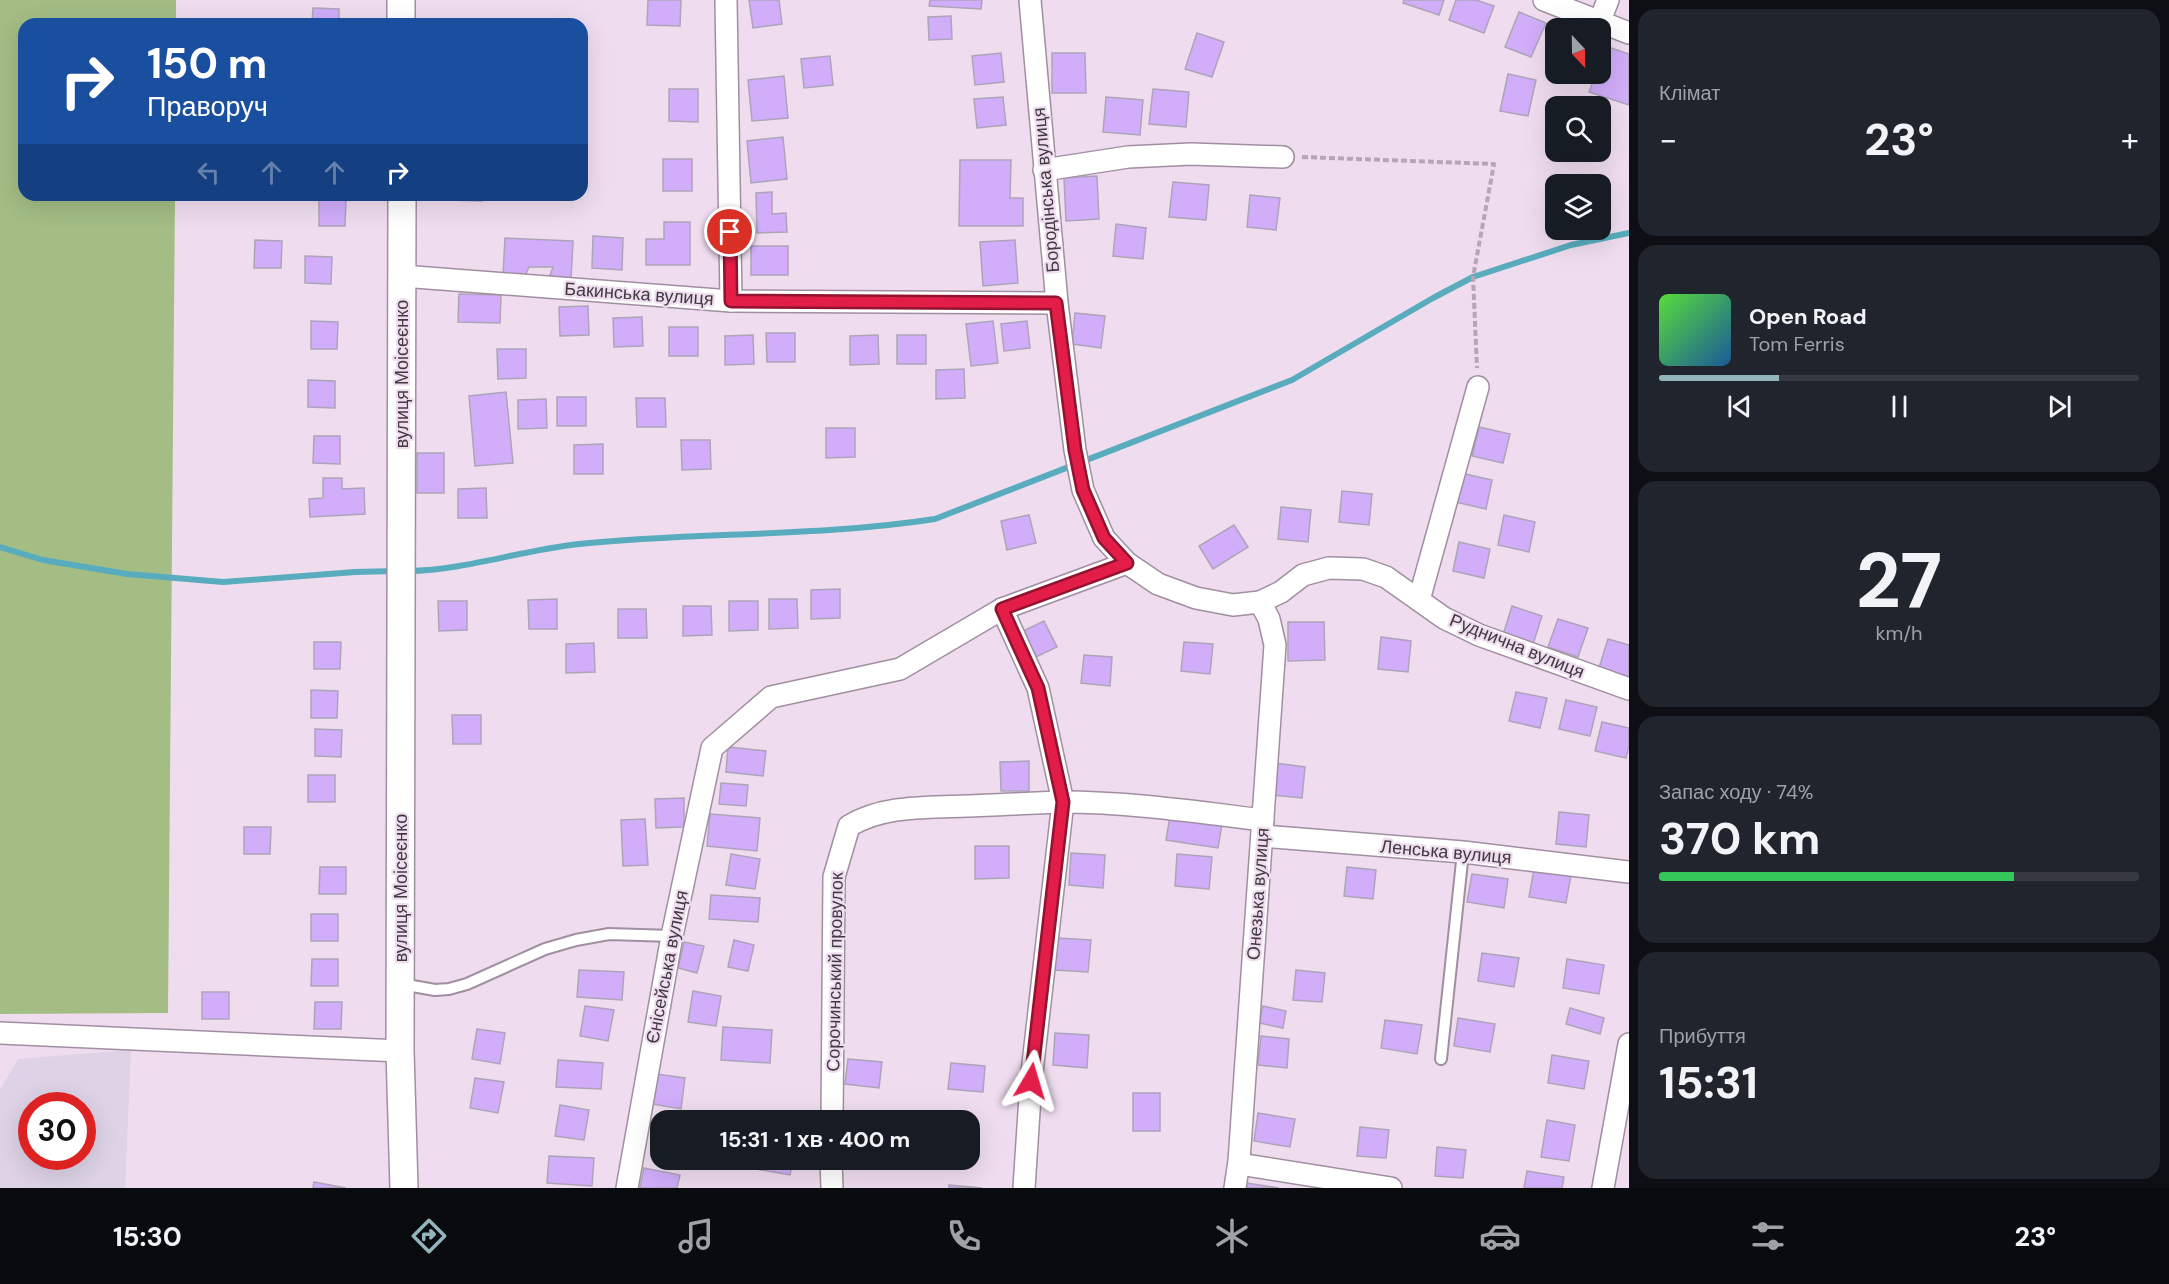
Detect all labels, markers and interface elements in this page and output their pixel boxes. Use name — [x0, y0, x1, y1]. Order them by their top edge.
north arrow — [1545, 18, 1611, 84]
map controls — [1545, 18, 1611, 240]
text: 150 m — [147, 36, 267, 91]
icon: right — [48, 42, 126, 120]
text: Клімат — [1659, 80, 1720, 106]
text: Праворуч — [147, 89, 268, 124]
button: search — [1545, 96, 1611, 162]
street label: Бородінська вулиця — [1027, 106, 1065, 274]
text: 23° — [1864, 110, 1934, 169]
text: − — [1659, 118, 1677, 161]
text: + — [2121, 118, 2139, 161]
icon: left — [192, 156, 225, 189]
icon: ahead — [255, 156, 288, 189]
icon: ahead — [318, 156, 351, 189]
icon: right — [381, 156, 414, 189]
button: layers — [1545, 174, 1611, 240]
pin — [704, 206, 755, 257]
icon: arrive — [713, 215, 746, 248]
street label: Бакинська вулиця — [564, 277, 714, 311]
street label: вулиця Моісеєнко — [390, 300, 414, 448]
text: Open Road — [1749, 302, 1867, 331]
text: Tom Ferris — [1749, 331, 1845, 357]
icon: previous — [1723, 390, 1756, 423]
icon: pause — [1883, 390, 1916, 423]
icon: next — [2043, 390, 2076, 423]
text: 27 — [1856, 530, 1942, 631]
street label: Руднична вулиця — [1446, 608, 1588, 684]
text: km/h — [1875, 620, 1923, 646]
text: Запас ходу · 74% — [1659, 779, 1814, 805]
text: 370 km — [1659, 809, 1820, 868]
street label: вулиця Моісеєнко — [389, 814, 413, 962]
street label: Онезька вулиця — [1241, 827, 1275, 961]
street label: Ленська вулиця — [1379, 834, 1513, 870]
street label: Сорочинський провулок — [821, 872, 849, 1072]
street label: Єнісейська вулиця — [640, 888, 694, 1046]
text: Прибуття — [1659, 1023, 1746, 1049]
position arrow — [999, 1049, 1063, 1113]
text: 15:31 — [1659, 1053, 1758, 1112]
speed limit sign: 30 — [18, 1092, 96, 1170]
text: 15:31 · 1 хв · 400 m — [720, 1125, 910, 1154]
icon: directions — [408, 1215, 450, 1257]
icon: music — [675, 1215, 717, 1257]
icon: phone — [943, 1215, 985, 1257]
icon: climate — [1211, 1215, 1253, 1257]
icon: car — [1479, 1215, 1521, 1257]
icon: filters — [1747, 1215, 1789, 1257]
text: 15:30 — [113, 1219, 182, 1254]
text: 23° — [2014, 1219, 2056, 1254]

